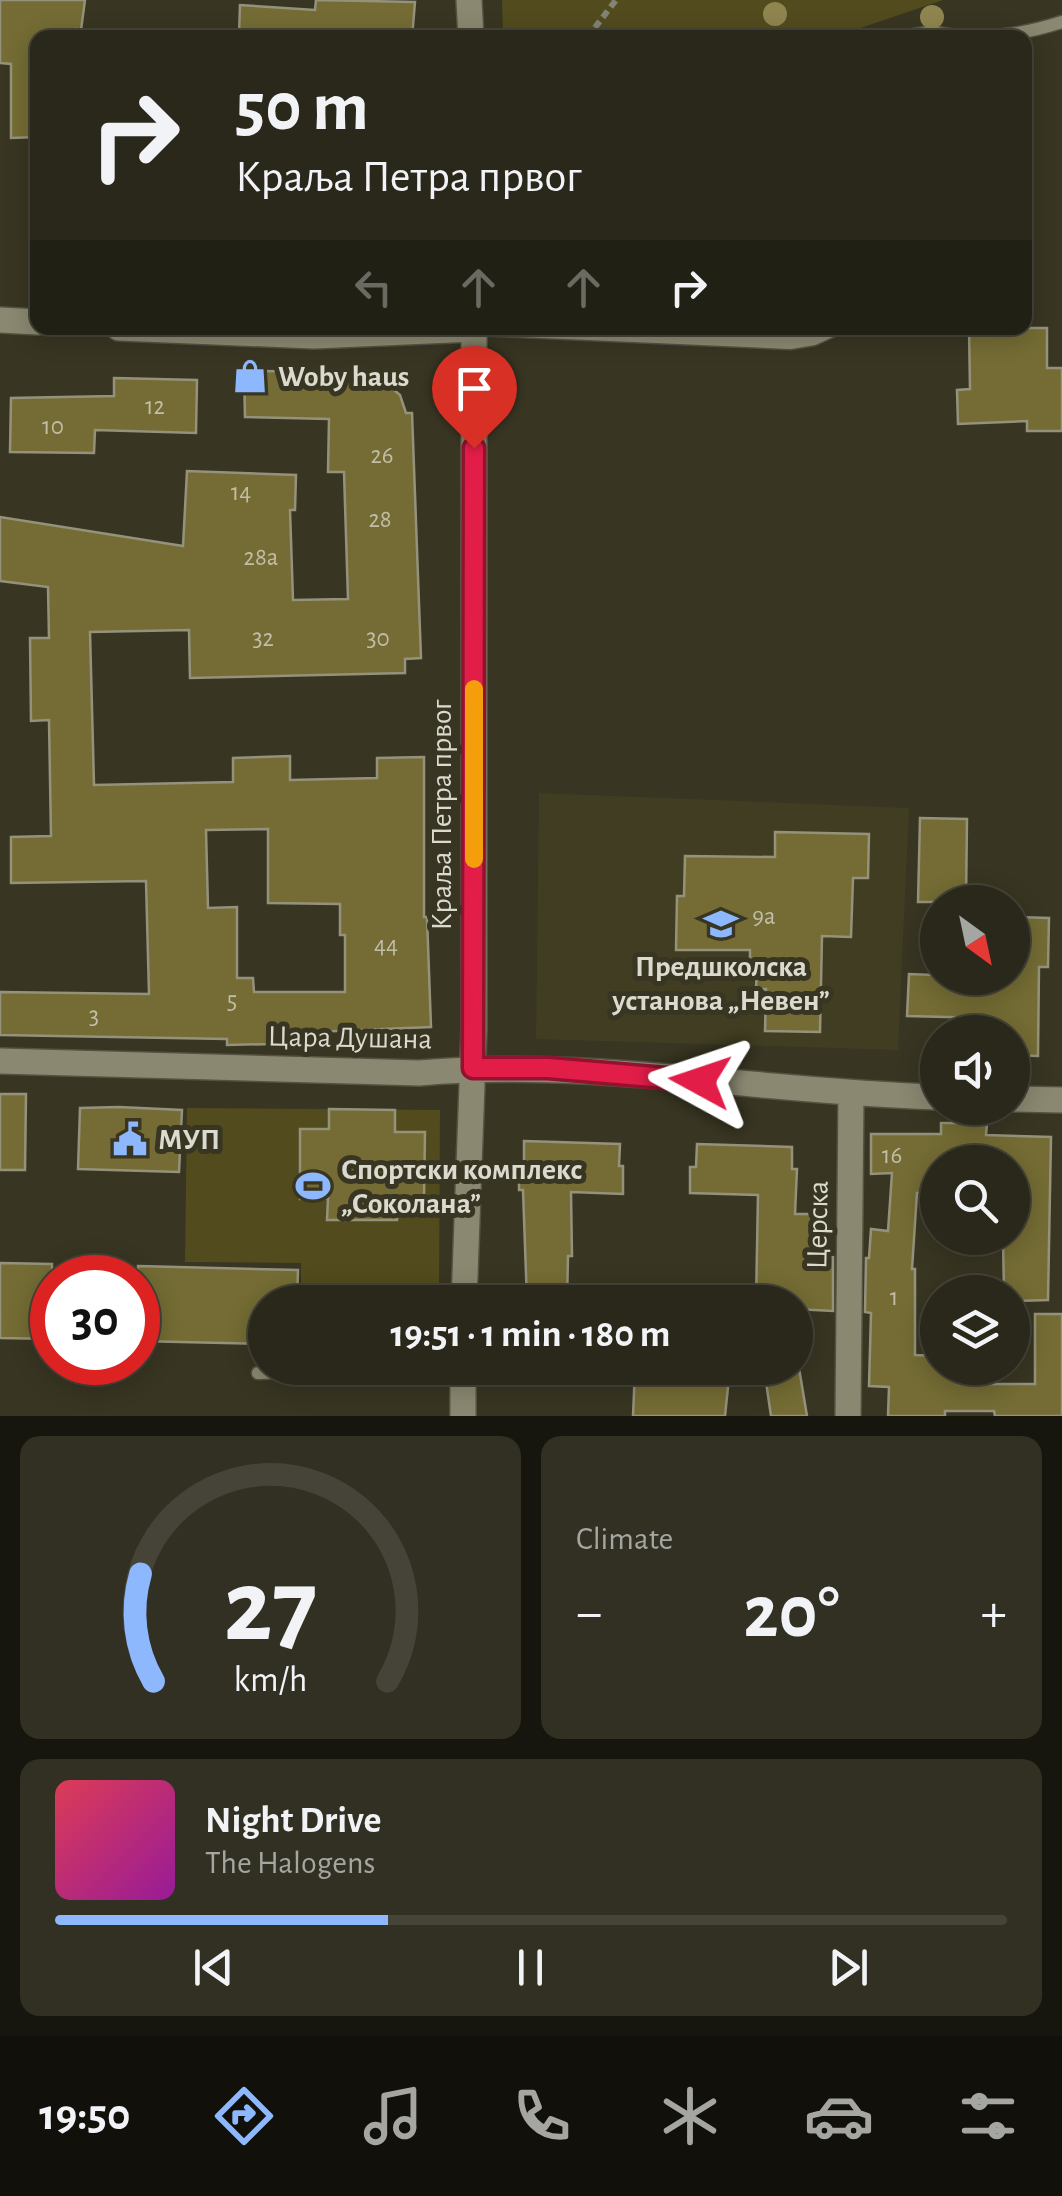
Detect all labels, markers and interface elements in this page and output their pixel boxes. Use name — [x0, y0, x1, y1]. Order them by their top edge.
icon: right — [70, 70, 200, 200]
text: 50 m — [235, 73, 369, 143]
text: Краља Петра првог — [235, 155, 581, 200]
icon: left — [346, 260, 401, 315]
icon: ahead — [451, 260, 506, 315]
icon: ahead — [556, 260, 611, 315]
icon: right — [661, 260, 716, 315]
pin — [432, 346, 517, 449]
shop icon: Woby haus — [231, 357, 269, 395]
icon: arrive — [447, 361, 502, 416]
place label: Woby haus — [278, 362, 409, 392]
house number: 12 — [145, 394, 165, 419]
house number: 10 — [42, 414, 64, 439]
house number: 26 — [370, 443, 394, 468]
house number: 14 — [231, 480, 251, 505]
house number: 28 — [368, 507, 392, 532]
house number: 28a — [244, 545, 278, 570]
house number: 32 — [252, 626, 274, 651]
house number: 30 — [366, 626, 390, 651]
street label: Краља Петра првог — [427, 699, 457, 930]
north arrow — [920, 885, 1030, 995]
map controls — [920, 885, 1030, 1385]
house number: 9a — [752, 904, 776, 929]
school or university icon: Предшколска установа „Невен” — [702, 905, 740, 943]
house number: 44 — [374, 933, 398, 958]
place label: Предшколска установа „Невен” — [611, 952, 830, 1016]
house number: 5 — [227, 988, 237, 1013]
house number: 3 — [89, 1004, 99, 1029]
button: sound — [920, 1015, 1030, 1125]
street label: Цара Душана — [267, 1022, 433, 1054]
position arrow — [648, 1029, 752, 1133]
public building icon: МУП — [111, 1120, 149, 1158]
place label: МУП — [158, 1125, 220, 1155]
house number: 16 — [882, 1143, 902, 1168]
button: search — [920, 1145, 1030, 1255]
place label: Спортски комплекс „Соколана” — [341, 1155, 582, 1219]
sports icon: Спортски комплекс „Соколана” — [294, 1167, 332, 1205]
street label: Церска — [802, 1180, 834, 1270]
speed limit sign: 30 — [30, 1255, 160, 1385]
button: layers — [920, 1275, 1030, 1385]
house number: 1 — [890, 1285, 898, 1310]
text: 19:51 · 1 min · 180 m — [391, 1316, 670, 1354]
text: Climate — [576, 1523, 673, 1555]
text: 27 — [224, 1556, 317, 1660]
text: 20° — [743, 1576, 840, 1651]
text: − — [576, 1586, 602, 1641]
text: + — [981, 1586, 1007, 1641]
text: km/h — [234, 1662, 307, 1698]
text: Night Drive — [205, 1802, 381, 1840]
text: The Halogens — [205, 1847, 375, 1879]
icon: previous — [186, 1940, 241, 1995]
icon: pause — [503, 1940, 558, 1995]
icon: next — [821, 1940, 876, 1995]
icon: directions — [209, 2081, 279, 2151]
icon: music — [358, 2081, 428, 2151]
icon: phone — [507, 2081, 577, 2151]
icon: climate — [655, 2081, 725, 2151]
icon: car — [804, 2081, 874, 2151]
icon: filters — [953, 2081, 1023, 2151]
text: 19:50 — [39, 2093, 130, 2138]

